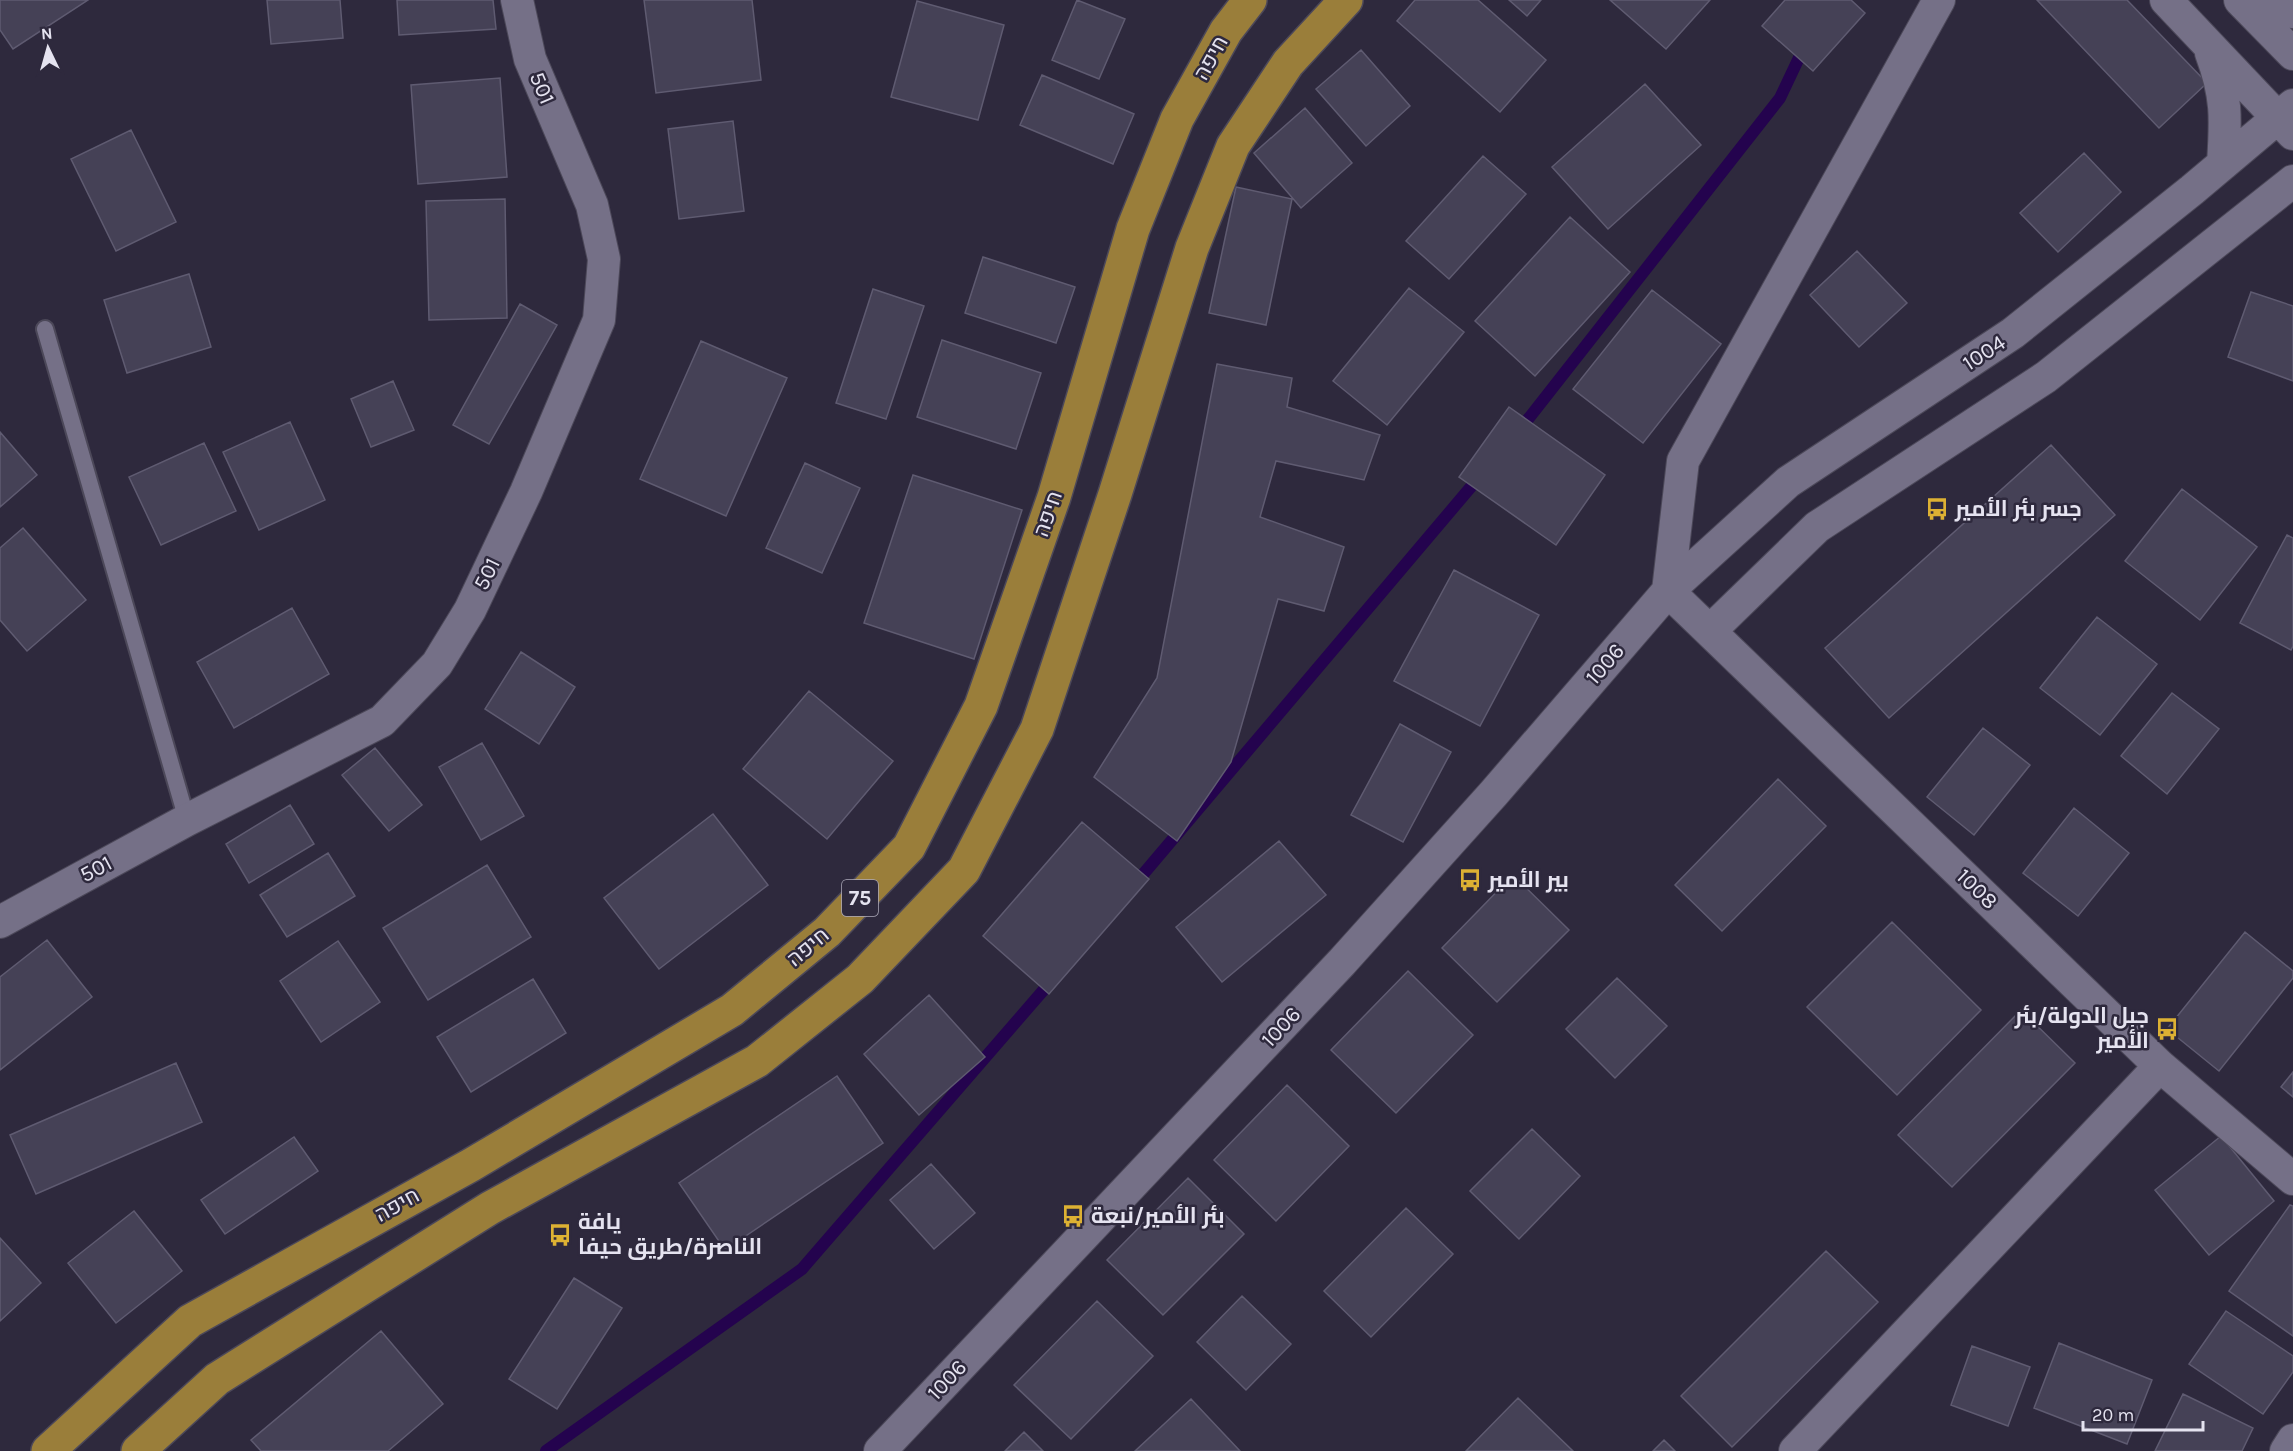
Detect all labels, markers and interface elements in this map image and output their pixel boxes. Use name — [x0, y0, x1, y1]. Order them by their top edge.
north arrow — [18, 18, 78, 78]
text: N — [40, 24, 53, 44]
street label: חיפה — [1188, 31, 1234, 85]
street label: 501 — [524, 68, 560, 108]
street label: 1004 — [1958, 330, 2010, 376]
street label: חיפה — [1028, 488, 1068, 540]
bus stop icon: جسر بئر الأمير — [1924, 496, 1950, 522]
place label: جسر بئر الأمير — [1954, 496, 2082, 522]
street label: 501 — [468, 554, 506, 594]
street label: 1006 — [1580, 638, 1630, 690]
street label: 501 — [75, 850, 117, 888]
street label: 1008 — [1951, 863, 2003, 915]
bus stop icon: بير الأمير — [1457, 867, 1483, 893]
place label: بير الأمير — [1487, 867, 1569, 893]
road number: 75 — [842, 880, 878, 916]
street label: חיפה — [782, 922, 834, 972]
street label: 1006 — [1256, 1001, 1306, 1053]
place label: جبل الدولة/بئر الأمير — [2014, 1003, 2149, 1054]
bus stop icon: جبل الدولة/بئر الأمير — [2154, 1016, 2180, 1042]
street label: חיפה — [370, 1182, 424, 1228]
bus stop icon: بئر الأمير/نبعة — [1060, 1203, 1086, 1229]
place label: بئر الأمير/نبعة — [1091, 1203, 1225, 1229]
place label: يافة الناصرة/طريق حيفا — [578, 1209, 762, 1260]
bus stop icon: يافة الناصرة/طريق حيفا — [547, 1222, 573, 1248]
street label: 1006 — [922, 1354, 972, 1406]
scale bar — [2083, 1394, 2203, 1432]
text: 20 m — [2092, 1404, 2134, 1426]

